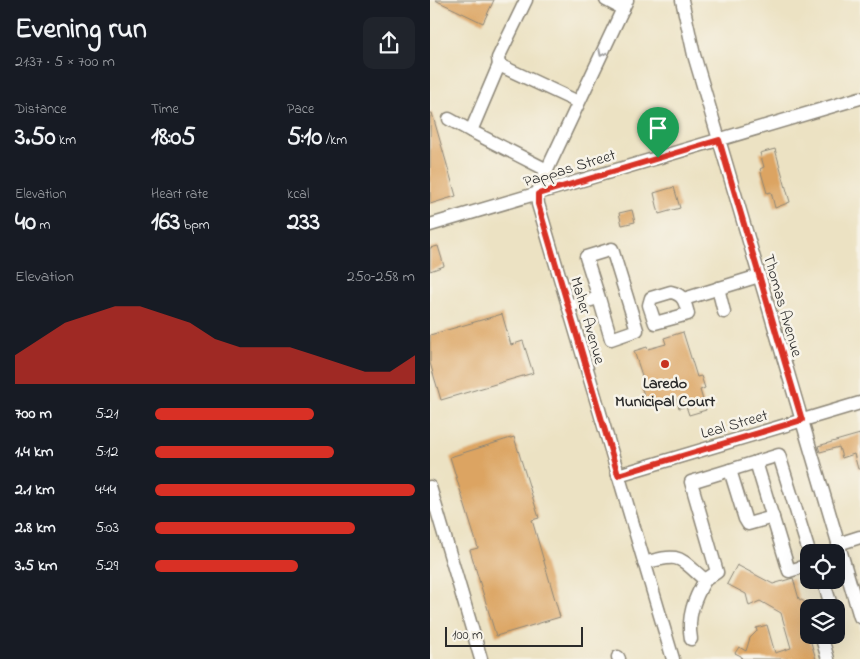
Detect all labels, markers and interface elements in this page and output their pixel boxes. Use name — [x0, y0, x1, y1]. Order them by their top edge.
text: Evening run — [15, 10, 147, 51]
button: share — [363, 17, 415, 69]
one-way arrow — [597, 48, 608, 57]
text: 21:37 · 5 × 700 m — [15, 50, 115, 74]
text: Distance — [15, 99, 67, 120]
text: Time — [151, 99, 179, 120]
text: Pace — [287, 99, 314, 120]
pin — [637, 107, 679, 158]
icon: arrive — [644, 114, 672, 142]
text: 3.50 — [15, 120, 56, 156]
text: 18:05 — [151, 120, 196, 156]
text: 5:10 — [287, 120, 322, 156]
text: km — [56, 130, 76, 151]
text: /km — [322, 130, 347, 151]
street label: Pappas Street — [520, 143, 619, 194]
text: Elevation — [15, 184, 66, 205]
text: Heart rate — [151, 184, 208, 205]
text: kcal — [287, 184, 309, 205]
text: 40 — [15, 205, 36, 241]
text: 163 — [151, 205, 180, 241]
text: 233 — [287, 205, 320, 241]
text: m — [36, 215, 50, 236]
text: bpm — [180, 215, 210, 236]
street label: Thomas Avenue — [756, 251, 808, 361]
text: Elevation — [15, 265, 74, 289]
text: 250–258 m — [347, 265, 415, 289]
street label: Maher Avenue — [563, 274, 611, 368]
marker: Laredo Municipal Court — [659, 358, 671, 370]
place label: Laredo Municipal Court — [615, 372, 716, 414]
text: 700 m — [15, 402, 52, 426]
text: 5:21 — [95, 402, 119, 426]
street label: Leal Street — [698, 404, 771, 446]
text: 1.4 km — [15, 440, 53, 464]
text: 5:12 — [95, 440, 119, 464]
text: 2.1 km — [15, 478, 55, 502]
text: 4:44 — [95, 478, 116, 502]
text: 2.8 km — [15, 516, 56, 540]
text: 5:03 — [95, 516, 119, 540]
map controls — [800, 544, 845, 644]
button: locate — [800, 544, 845, 589]
text: 3.5 km — [15, 554, 57, 578]
text: 5:29 — [95, 554, 118, 578]
button: layers — [800, 599, 845, 644]
scale bar — [445, 624, 582, 647]
text: 100 m — [452, 625, 483, 646]

